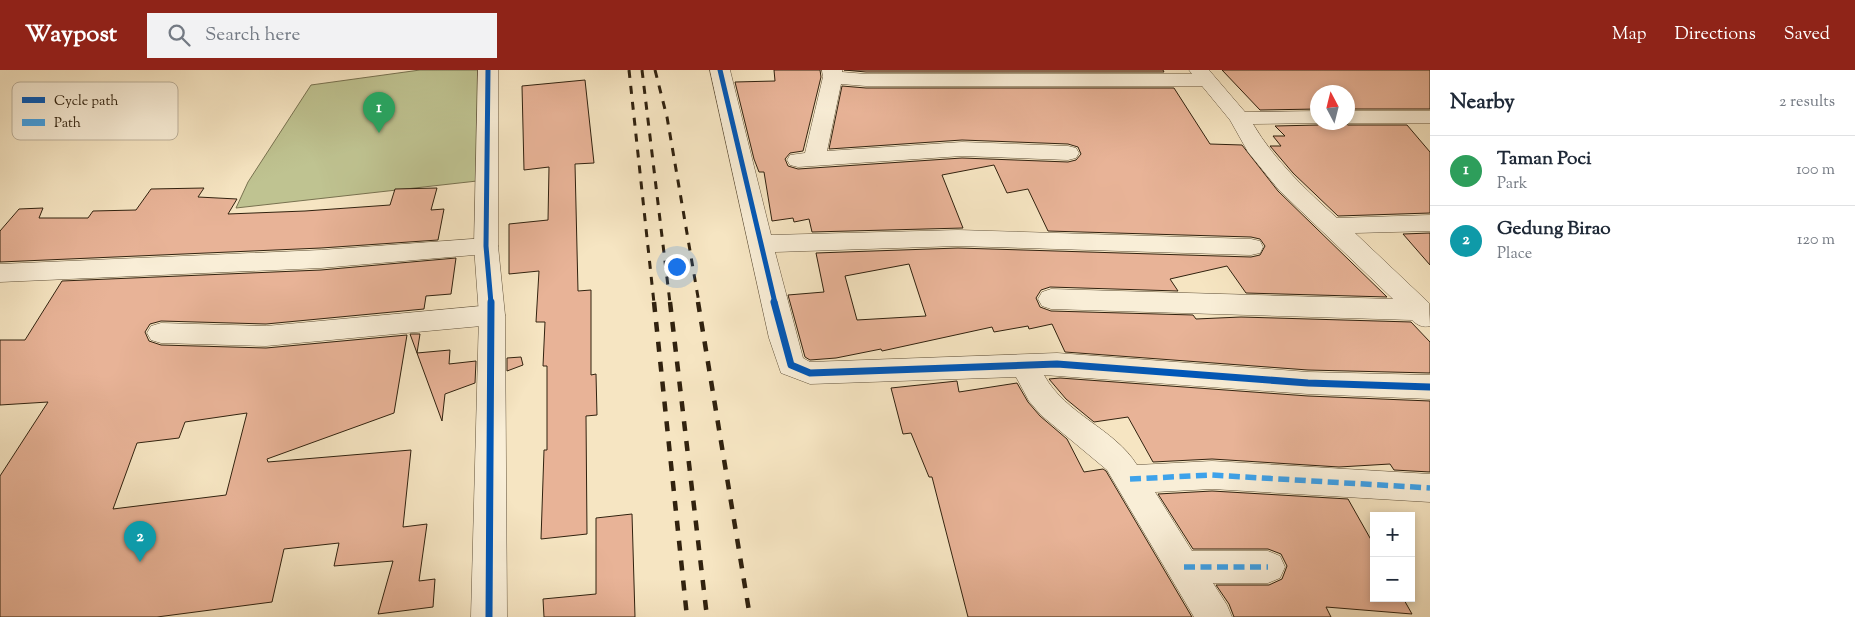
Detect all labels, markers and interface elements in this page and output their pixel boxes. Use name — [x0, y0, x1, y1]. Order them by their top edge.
search box — [147, 13, 497, 58]
text: Waypost — [25, 18, 117, 52]
icon: search — [165, 21, 193, 49]
text: Search here — [205, 22, 300, 49]
text: Map — [1612, 22, 1647, 48]
text: Directions — [1675, 22, 1756, 48]
text: Saved — [1784, 22, 1830, 48]
legend — [12, 82, 178, 140]
north arrow — [1310, 85, 1355, 130]
text: Nearby — [1450, 88, 1515, 118]
text: 2 results — [1779, 91, 1835, 114]
text: Cycle path — [54, 92, 118, 112]
pin: 1 — [363, 92, 395, 133]
text: Path — [54, 114, 81, 134]
text: Taman Poci — [1497, 146, 1591, 173]
text: 1 — [1463, 159, 1469, 182]
text: 100 m — [1796, 159, 1835, 182]
text: Park — [1497, 173, 1528, 196]
text: Gedung Birao — [1497, 216, 1611, 243]
text: 2 — [1462, 229, 1470, 252]
text: 120 m — [1797, 229, 1835, 252]
text: Place — [1497, 243, 1532, 266]
your location — [664, 254, 690, 280]
map controls — [1370, 512, 1415, 602]
button: + — [1370, 512, 1415, 557]
pin: 2 — [124, 521, 156, 562]
button: − — [1370, 557, 1415, 602]

